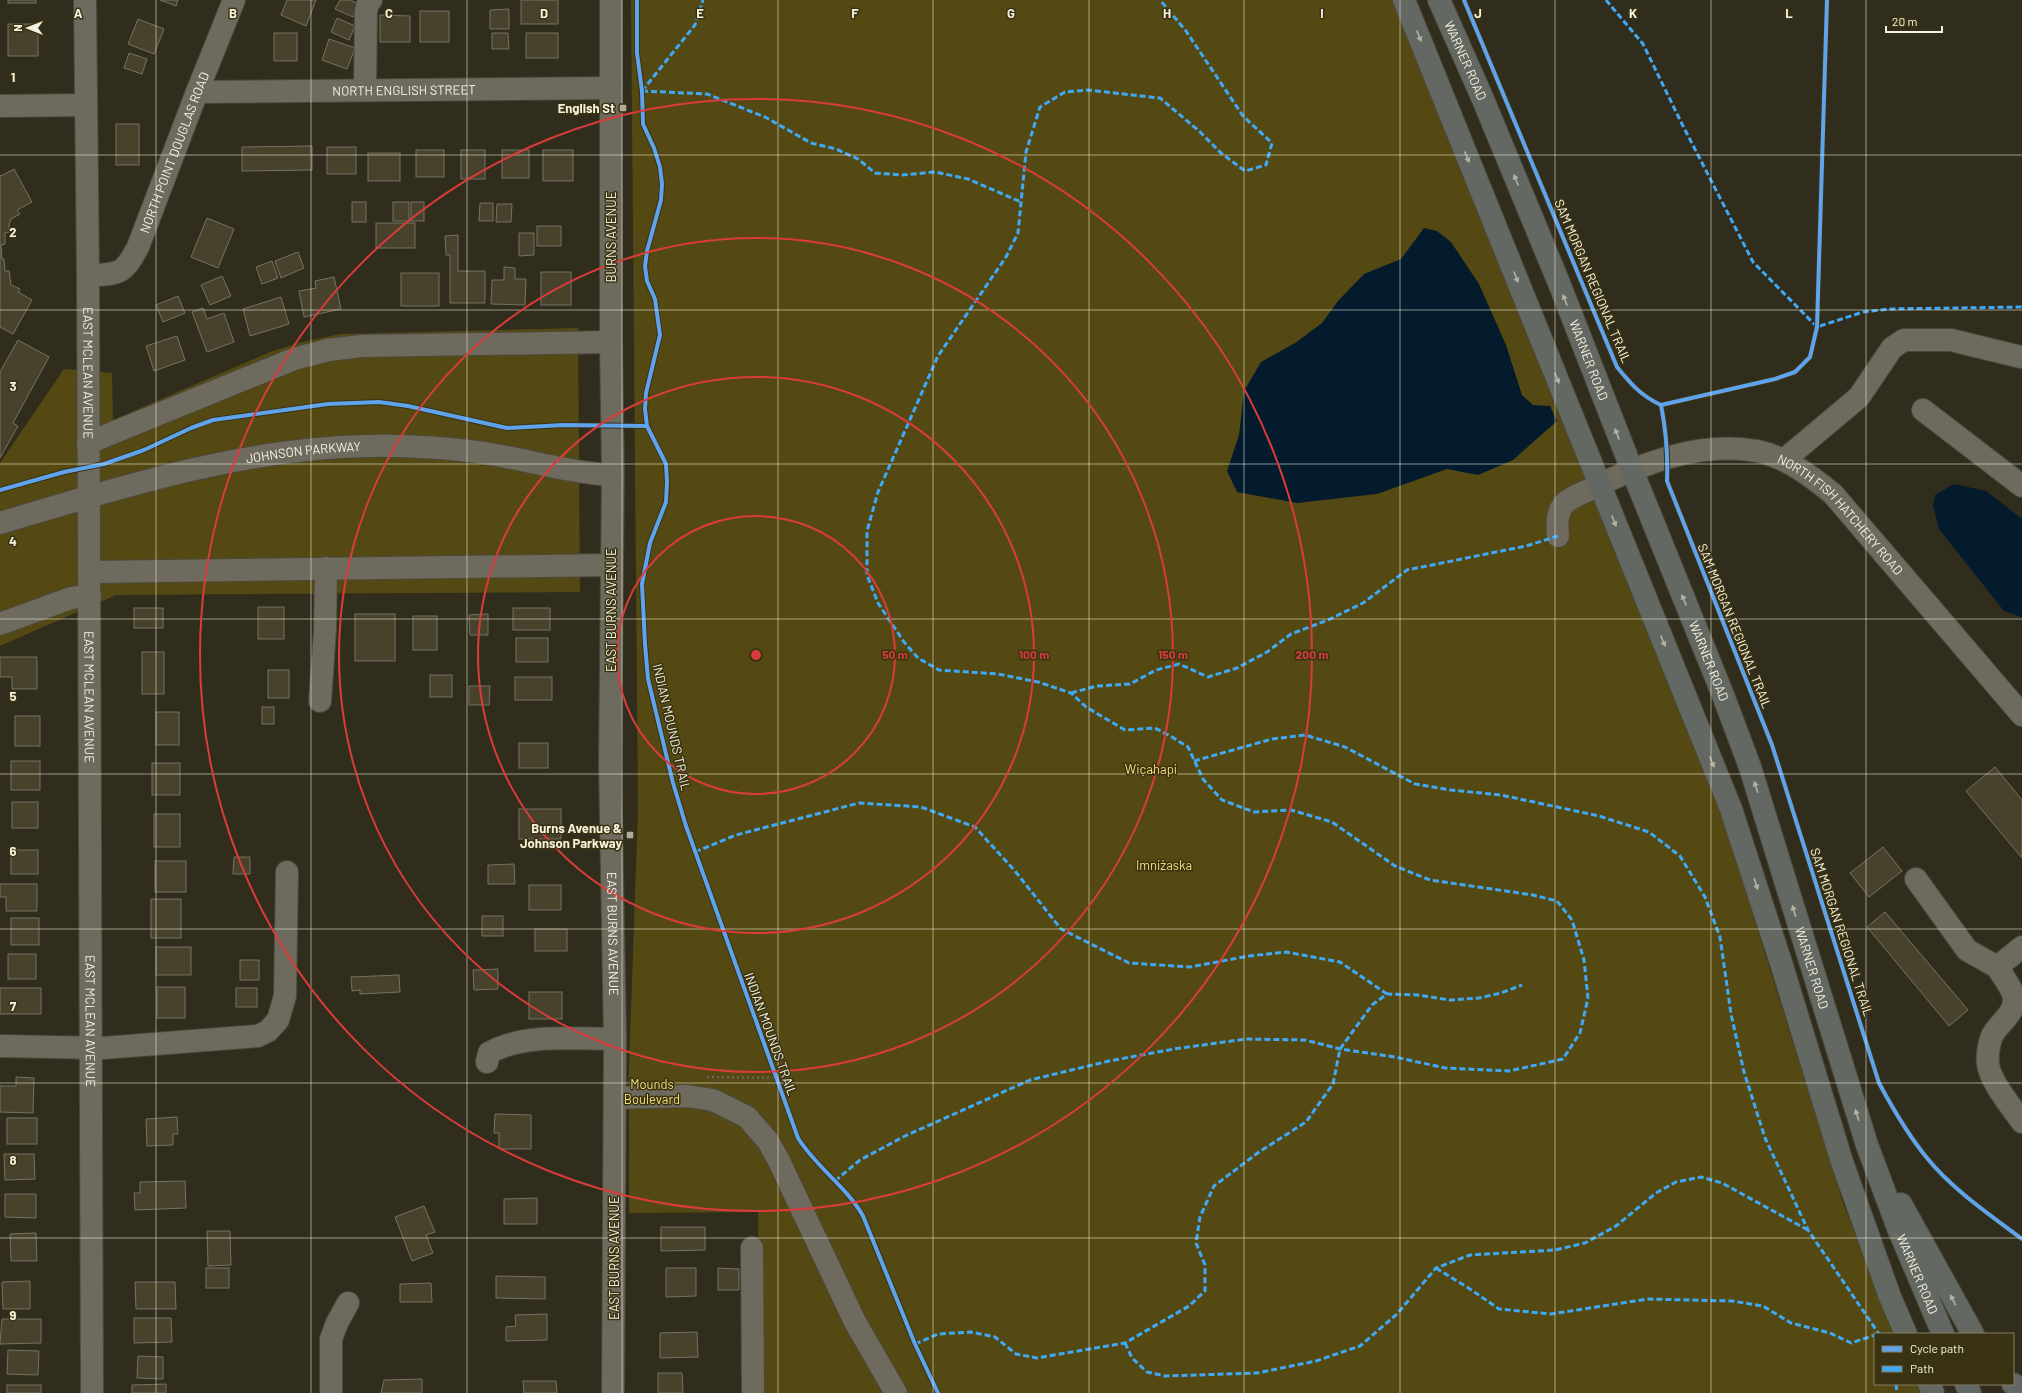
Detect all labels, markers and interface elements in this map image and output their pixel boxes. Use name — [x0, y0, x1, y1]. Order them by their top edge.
text: A — [74, 5, 83, 21]
text: B — [229, 5, 237, 21]
text: C — [385, 5, 393, 21]
text: D — [540, 5, 548, 21]
text: E — [696, 5, 704, 21]
text: F — [851, 5, 859, 21]
text: G — [1007, 5, 1015, 21]
text: H — [1163, 5, 1171, 21]
text: I — [1320, 5, 1324, 21]
text: J — [1474, 5, 1482, 21]
text: K — [1629, 5, 1637, 21]
text: L — [1785, 5, 1793, 21]
north arrow — [8, 8, 48, 48]
scale bar — [1886, 8, 1942, 34]
text: 20 m — [1892, 14, 1918, 28]
street label: WARNER ROAD — [1441, 18, 1490, 103]
text: N — [11, 24, 24, 32]
one-way arrow — [1416, 31, 1422, 43]
text: 1 — [11, 69, 15, 85]
street label: NORTH POINT DOUGLAS ROAD — [136, 70, 212, 235]
street label: NORTH ENGLISH STREET — [332, 81, 476, 99]
place label: English St — [558, 100, 615, 116]
marker: English St — [618, 103, 628, 113]
one-way arrow — [1465, 151, 1471, 163]
one-way arrow — [1513, 174, 1519, 185]
street label: BURNS AVENUE — [603, 191, 619, 283]
street label: SAM MORGAN REGIONAL TRAIL — [1551, 197, 1635, 365]
text: 2 — [9, 224, 17, 240]
one-way arrow — [1513, 272, 1519, 283]
one-way arrow — [1562, 293, 1568, 305]
street label: EAST MCLEAN AVENUE — [80, 307, 97, 439]
street label: WARNER ROAD — [1566, 317, 1612, 403]
one-way arrow — [1554, 373, 1560, 385]
text: 3 — [9, 378, 17, 394]
one-way arrow — [1614, 428, 1620, 440]
street label: JOHNSON PARKWAY — [244, 438, 361, 467]
street label: NORTH FISH HATCHERY ROAD — [1775, 451, 1906, 578]
one-way arrow — [1612, 515, 1618, 527]
text: 4 — [9, 533, 17, 549]
street label: SAM MORGAN REGIONAL TRAIL — [1695, 541, 1775, 711]
street label: EAST BURNS AVENUE — [603, 548, 619, 672]
one-way arrow — [1681, 594, 1687, 606]
street label: WARNER ROAD — [1686, 618, 1732, 703]
street label: EAST MCLEAN AVENUE — [81, 631, 98, 763]
one-way arrow — [1660, 636, 1666, 647]
text: 50 m — [882, 647, 908, 661]
text: 100 m — [1019, 647, 1049, 661]
text: 150 m — [1158, 647, 1188, 661]
text: 200 m — [1296, 647, 1328, 661]
centre of rings — [749, 648, 763, 662]
street label: INDIAN MOUNDS TRAIL — [650, 662, 694, 792]
text: 5 — [9, 688, 17, 704]
one-way arrow — [1709, 756, 1715, 768]
park label: Wic̣aḣapi — [1125, 761, 1177, 777]
one-way arrow — [1753, 780, 1759, 792]
place label: Burns Avenue & Johnson Parkway — [520, 820, 622, 851]
marker: Burns Avenue & Johnson Parkway — [625, 830, 635, 840]
text: 6 — [10, 843, 17, 859]
street label: SAM MORGAN REGIONAL TRAIL — [1807, 846, 1877, 1018]
park label: Imniżaska — [1136, 857, 1192, 873]
street label: EAST BURNS AVENUE — [604, 872, 622, 996]
one-way arrow — [1753, 878, 1759, 890]
one-way arrow — [1791, 905, 1797, 917]
street label: WARNER ROAD — [1792, 925, 1832, 1011]
street label: EAST MCLEAN AVENUE — [82, 955, 99, 1087]
street label: INDIAN MOUNDS TRAIL — [741, 970, 801, 1098]
text: 7 — [10, 998, 17, 1014]
park label: Mounds Boulevard — [624, 1076, 680, 1107]
one-way arrow — [1854, 1109, 1860, 1121]
text: 8 — [9, 1152, 17, 1168]
street label: EAST BURNS AVENUE — [606, 1196, 622, 1320]
street label: WARNER ROAD — [1894, 1232, 1942, 1316]
one-way arrow — [1950, 1294, 1957, 1306]
text: 9 — [10, 1307, 17, 1323]
legend — [1874, 1333, 2014, 1385]
text: Cycle path — [1910, 1341, 1964, 1355]
text: Path — [1910, 1361, 1934, 1375]

